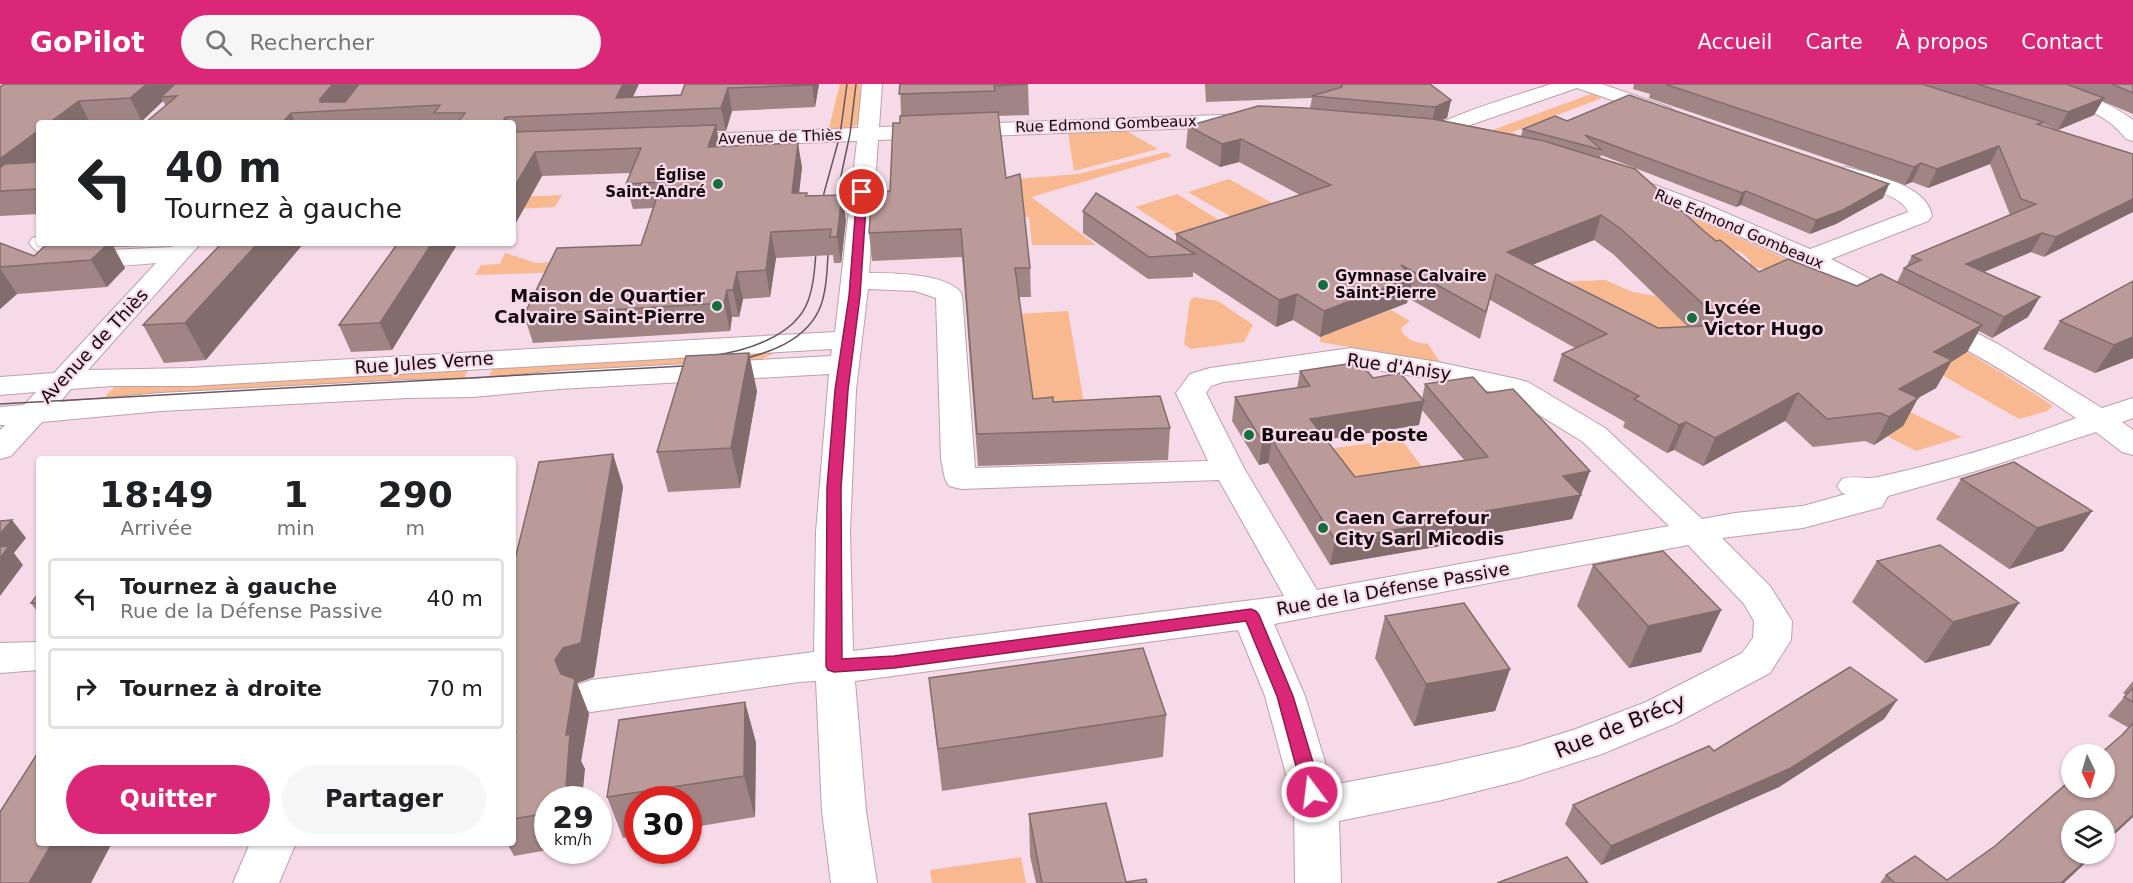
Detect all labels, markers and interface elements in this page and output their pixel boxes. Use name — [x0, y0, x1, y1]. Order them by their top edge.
search box — [181, 15, 601, 69]
text: GoPilot — [30, 26, 145, 59]
icon: search — [202, 26, 235, 59]
text: Rechercher — [250, 30, 374, 55]
text: Accueil — [1697, 30, 1772, 54]
text: Carte — [1805, 30, 1863, 54]
text: À propos — [1896, 30, 1988, 54]
text: Contact — [2021, 30, 2103, 54]
street label: Rue Edmond Gombeaux — [1015, 112, 1197, 136]
street label: Avenue de Thiès — [718, 126, 842, 148]
text: 40 m — [165, 143, 282, 192]
icon: left — [66, 144, 144, 222]
place label: Église Saint-André — [605, 165, 706, 201]
pin — [836, 166, 887, 217]
icon: arrive — [845, 175, 878, 208]
marker: Église Saint-André — [711, 177, 725, 191]
street label: Rue Edmond Gombeaux — [1652, 185, 1826, 273]
text: Tournez à gauche — [165, 193, 402, 224]
place label: Gymnase Calvaire Saint-Pierre — [1335, 267, 1487, 302]
marker: Gymnase Calvaire Saint-Pierre — [1316, 278, 1330, 292]
street label: Avenue de Thiès — [35, 284, 152, 407]
place label: Maison de Quartier Calvaire Saint-Pierre — [494, 285, 705, 327]
place label: Lycée Victor Hugo — [1704, 297, 1824, 339]
marker: Maison de Quartier Calvaire Saint-Pierre — [710, 299, 724, 313]
marker: Lycée Victor Hugo — [1685, 311, 1699, 325]
street label: Rue Jules Verne — [354, 347, 494, 378]
street label: Rue d'Anisy — [1346, 349, 1453, 384]
place label: Bureau de poste — [1261, 424, 1428, 445]
marker: Bureau de poste — [1242, 428, 1256, 442]
text: 18:49 — [99, 474, 214, 515]
text: 1 — [283, 474, 308, 515]
text: 290 — [378, 474, 453, 515]
place label: Caen Carrefour City Sarl Micodis — [1335, 507, 1504, 549]
text: Arrivée — [121, 516, 192, 540]
text: min — [277, 516, 315, 540]
text: m — [406, 516, 425, 540]
marker: Caen Carrefour City Sarl Micodis — [1316, 521, 1330, 535]
street label: Rue de la Défense Passive — [1275, 558, 1511, 619]
text: Tournez à gauche — [120, 574, 337, 599]
icon: left — [69, 582, 102, 615]
text: 40 m — [427, 586, 483, 611]
text: Rue de la Défense Passive — [120, 599, 383, 623]
icon: right — [69, 672, 102, 705]
text: Tournez à droite — [120, 676, 322, 701]
text: 70 m — [427, 676, 483, 701]
street label: Rue de Brécy — [1551, 689, 1689, 763]
north arrow — [2061, 744, 2115, 798]
map controls — [2061, 744, 2115, 864]
position arrow — [1280, 760, 1344, 824]
button: Quitter — [66, 765, 270, 834]
button: Partager — [282, 765, 486, 834]
speed limit sign: 30 — [624, 786, 702, 864]
text: 29 — [552, 800, 594, 835]
button: layers — [2061, 810, 2115, 864]
text: km/h — [554, 831, 592, 849]

